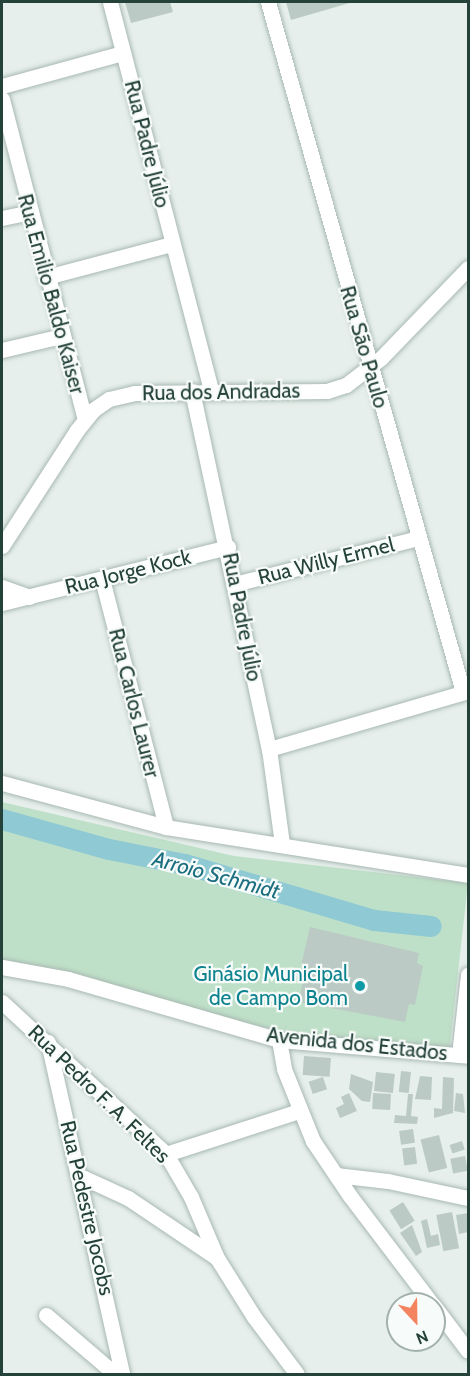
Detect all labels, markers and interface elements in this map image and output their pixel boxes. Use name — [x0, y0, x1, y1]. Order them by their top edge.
street label: Rua Padre Júlio — [119, 78, 175, 210]
street label: Rua Emilio Baldo Kaiser — [12, 191, 90, 397]
street label: Rua São Paulo — [335, 283, 393, 411]
street label: Rua dos Andradas — [142, 378, 300, 406]
street label: Rua Willy Ermel — [255, 532, 397, 590]
street label: Rua Jorge Kock — [62, 544, 194, 600]
street label: Rua Padre Júlio — [217, 550, 267, 684]
street label: Rua Carlos Laurer — [103, 626, 165, 780]
water label: Arroio Schmidt — [150, 845, 282, 905]
place label: Ginásio Municipal de Campo Bom — [194, 961, 348, 1011]
marker: Ginásio Municipal de Campo Bom — [353, 979, 367, 993]
street label: Rua Pedro F. A. Feltes — [23, 1020, 175, 1168]
street label: Avenida dos Estados — [265, 1022, 449, 1066]
street label: Rua Pedestre Jocobs — [55, 1118, 119, 1298]
north arrow — [386, 1292, 446, 1352]
text: N — [413, 1326, 431, 1348]

